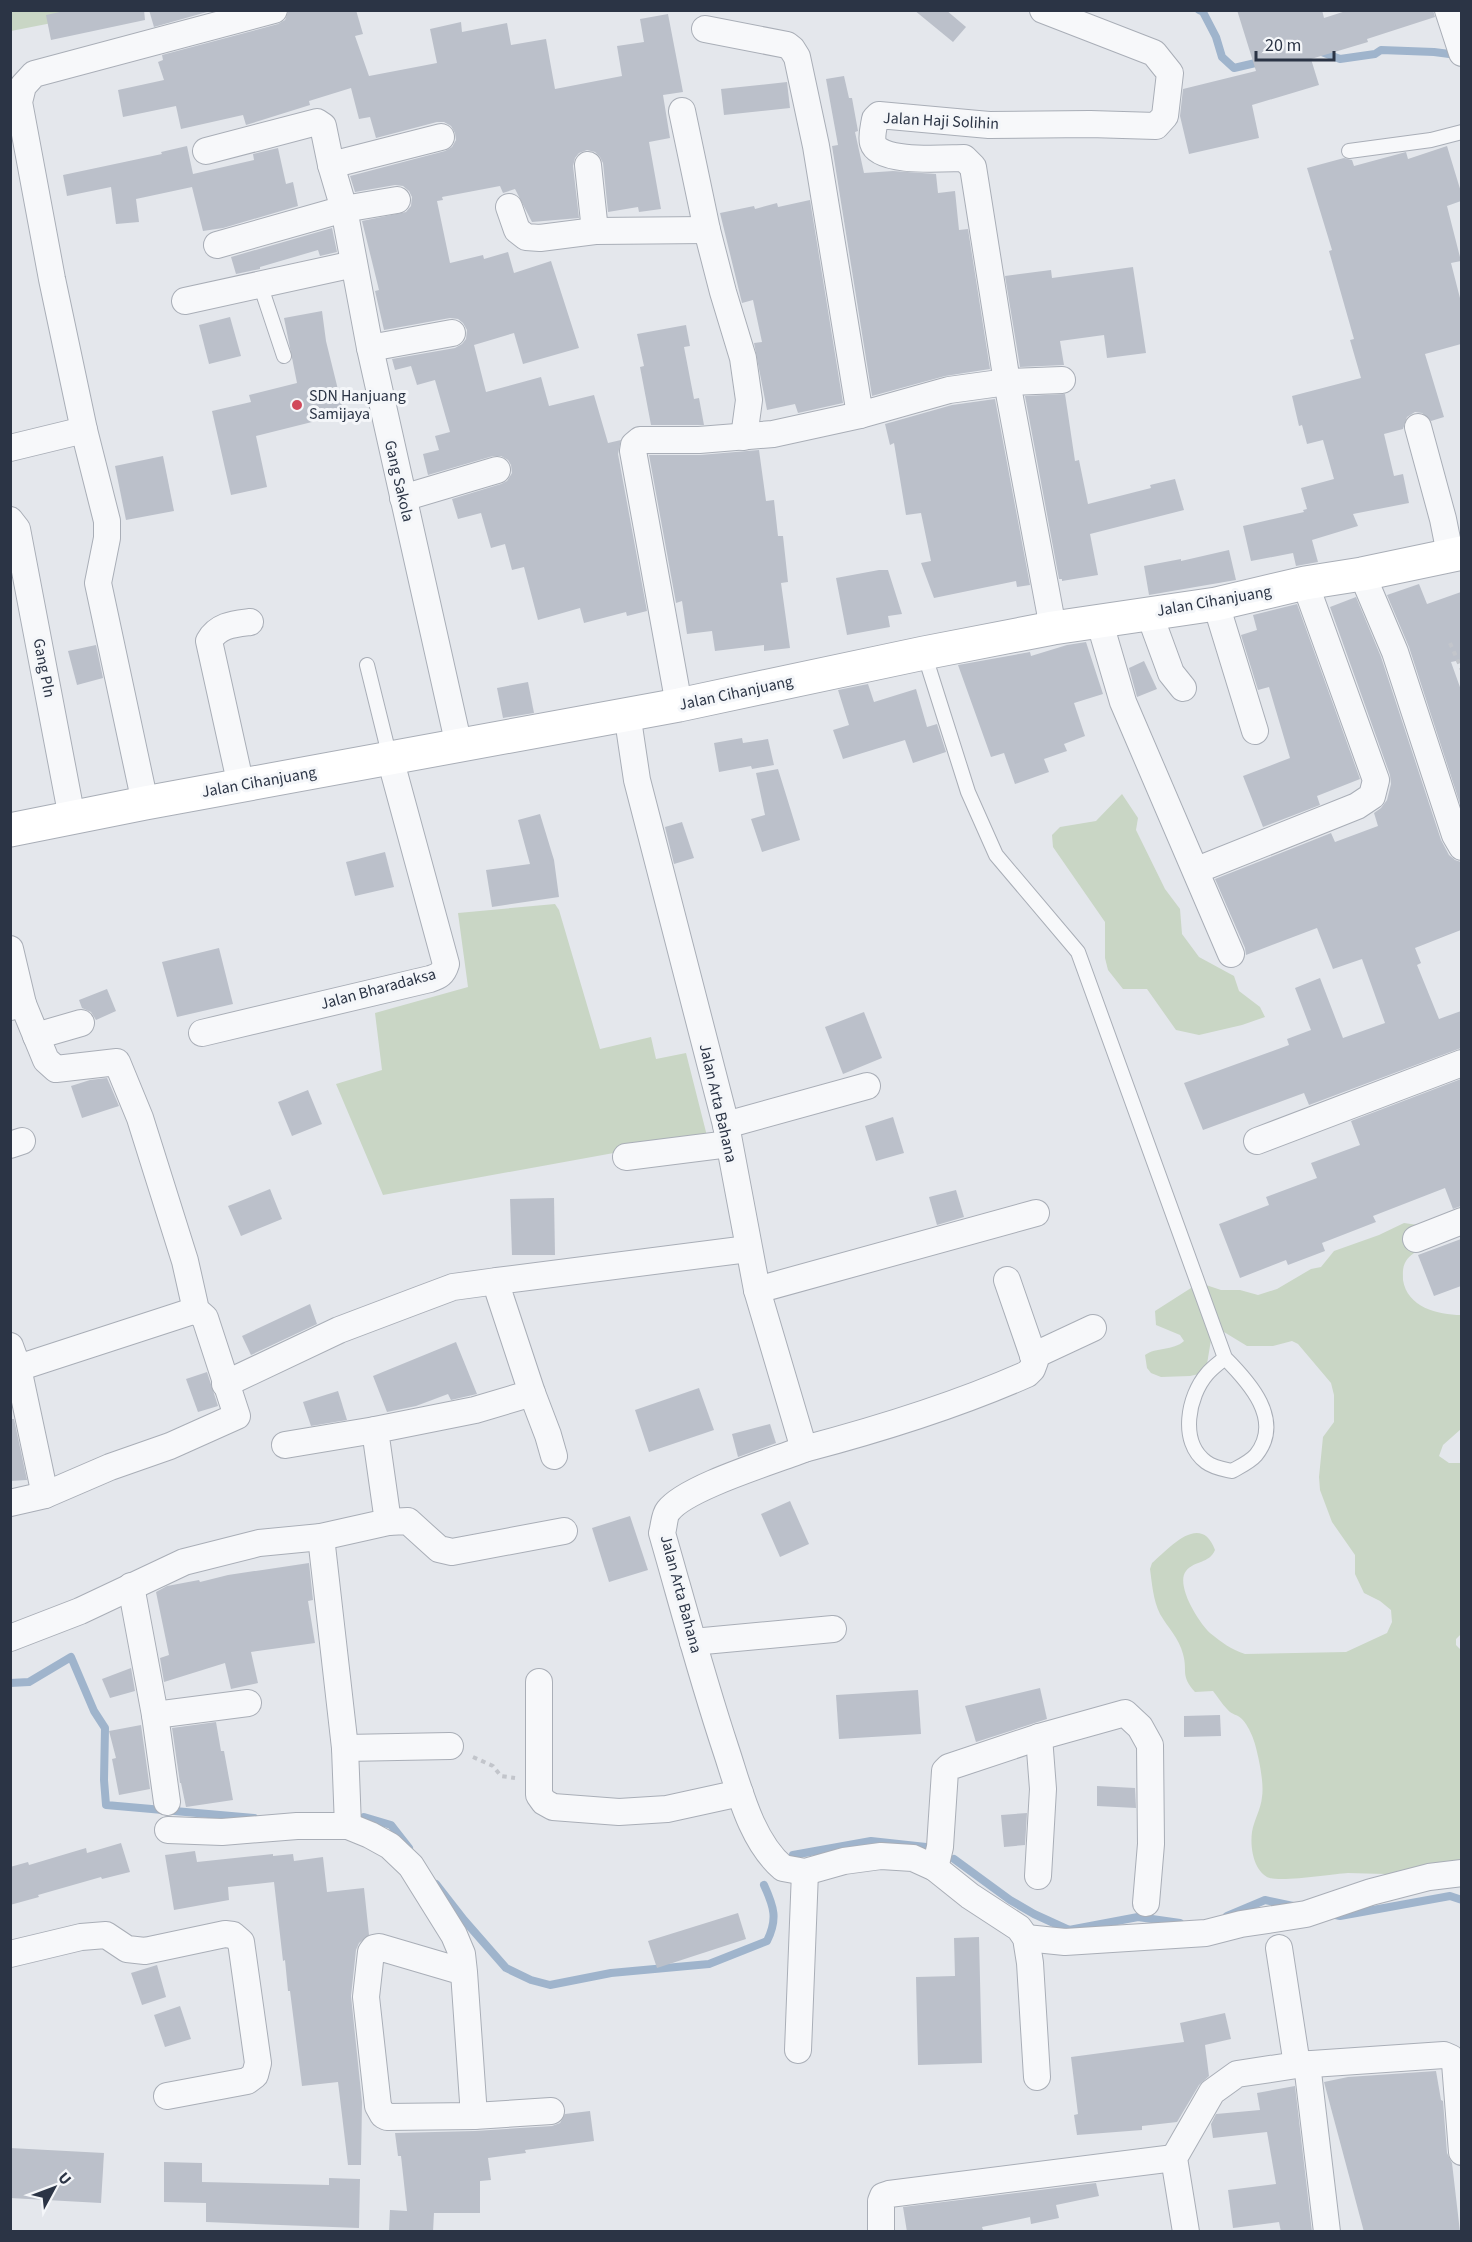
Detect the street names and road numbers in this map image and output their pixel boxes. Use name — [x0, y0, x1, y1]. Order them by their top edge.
street label: Jalan Haji Solihin — [882, 107, 1000, 135]
street label: Gang Sakola — [379, 438, 419, 524]
street label: Jalan Cihanjuang — [1155, 580, 1273, 622]
street label: Gang Pln — [27, 637, 61, 699]
street label: Jalan Cihanjuang — [677, 670, 795, 716]
street label: Jalan Cihanjuang — [200, 761, 318, 803]
street label: Jalan Bharadaksa — [318, 963, 438, 1015]
street label: Jalan Arta Bahana — [694, 1041, 742, 1165]
street label: Jalan Arta Bahana — [655, 1532, 707, 1656]

